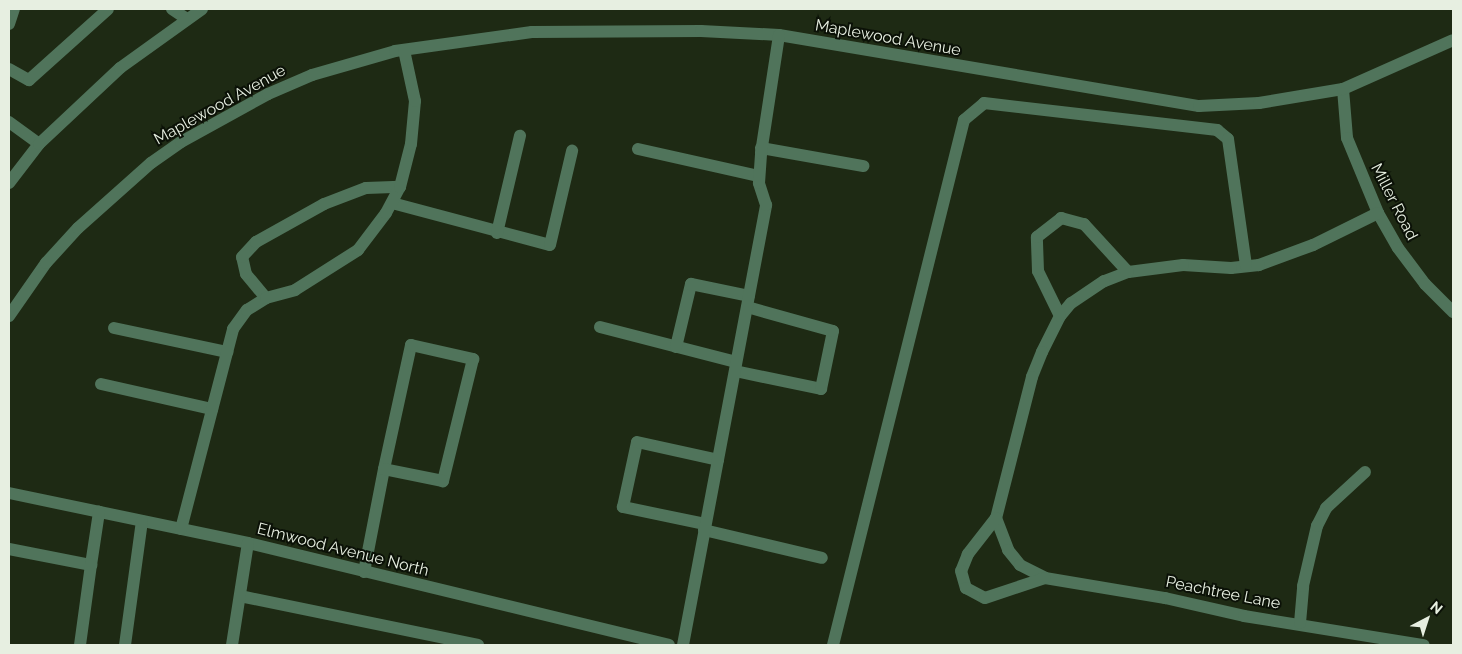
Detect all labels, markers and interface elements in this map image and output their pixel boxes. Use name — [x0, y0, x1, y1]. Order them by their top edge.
street label: Maplewood Avenue — [813, 16, 963, 60]
street label: Maplewood Avenue — [151, 61, 289, 149]
street label: Miller Road — [1366, 160, 1422, 244]
street label: Elmwood Avenue North — [255, 519, 431, 581]
street label: Peachtree Lane — [1164, 572, 1282, 614]
north arrow — [1402, 594, 1452, 644]
text: N — [1427, 598, 1446, 617]

